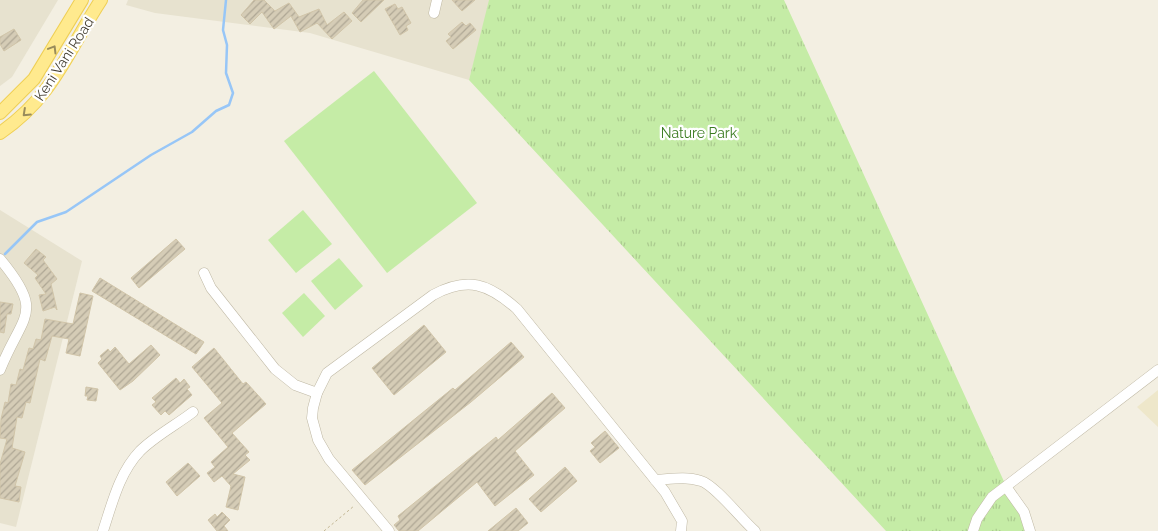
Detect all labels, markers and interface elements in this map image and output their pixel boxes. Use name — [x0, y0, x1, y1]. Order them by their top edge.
street label: Keni Vani Road — [31, 14, 97, 104]
one-way arrow — [46, 45, 56, 54]
one-way arrow — [23, 107, 32, 116]
park label: Nature Park — [661, 125, 738, 141]

